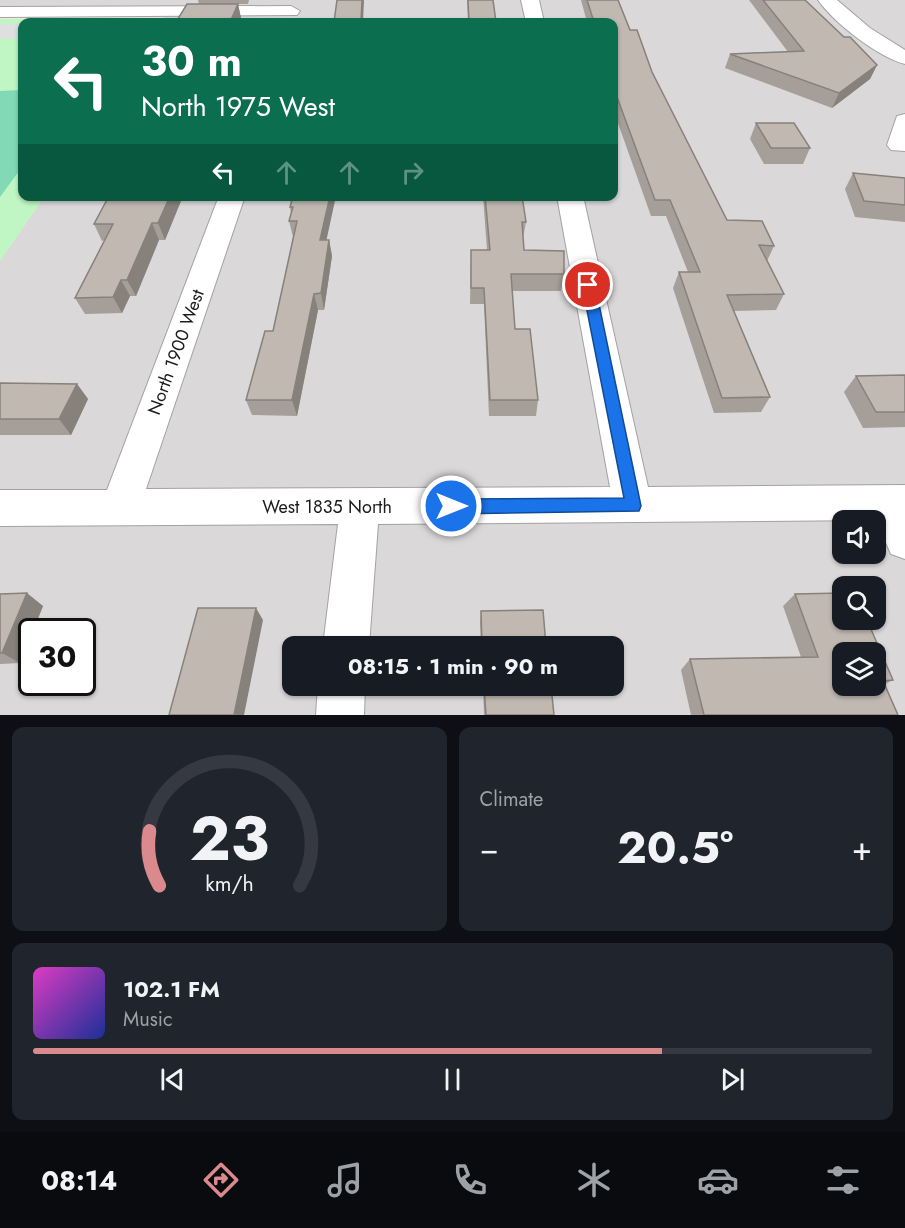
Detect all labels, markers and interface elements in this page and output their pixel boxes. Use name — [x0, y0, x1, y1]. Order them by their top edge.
text: 30 m — [141, 31, 242, 92]
icon: left — [42, 42, 120, 120]
text: North 1975 West — [141, 87, 335, 126]
icon: left — [207, 156, 240, 189]
icon: ahead — [270, 156, 303, 189]
icon: ahead — [333, 156, 366, 189]
icon: right — [396, 156, 429, 189]
pin — [562, 259, 613, 310]
icon: arrive — [571, 268, 604, 301]
street label: North 1900 West — [141, 285, 211, 418]
position arrow — [419, 474, 483, 538]
street label: West 1835 North — [262, 494, 392, 520]
map controls — [832, 510, 886, 696]
button: sound — [832, 510, 886, 564]
button: search — [832, 576, 886, 630]
speed limit sign: 30 — [18, 618, 96, 696]
button: layers — [832, 642, 886, 696]
text: 08:15 · 1 min · 90 m — [348, 650, 558, 682]
text: Climate — [480, 785, 543, 814]
text: 23 — [189, 793, 269, 883]
text: 20.5° — [617, 815, 733, 880]
text: − — [480, 825, 499, 872]
text: + — [852, 825, 872, 872]
text: km/h — [205, 868, 253, 899]
text: 102.1 FM — [123, 973, 220, 1005]
text: Music — [123, 1005, 173, 1034]
icon: previous — [156, 1063, 189, 1096]
icon: pause — [436, 1063, 469, 1096]
icon: next — [716, 1063, 749, 1096]
icon: directions — [200, 1159, 242, 1201]
icon: music — [324, 1159, 366, 1201]
icon: phone — [449, 1159, 491, 1201]
icon: climate — [573, 1159, 615, 1201]
icon: car — [697, 1159, 739, 1201]
icon: filters — [822, 1159, 864, 1201]
text: 08:14 — [41, 1161, 117, 1200]

